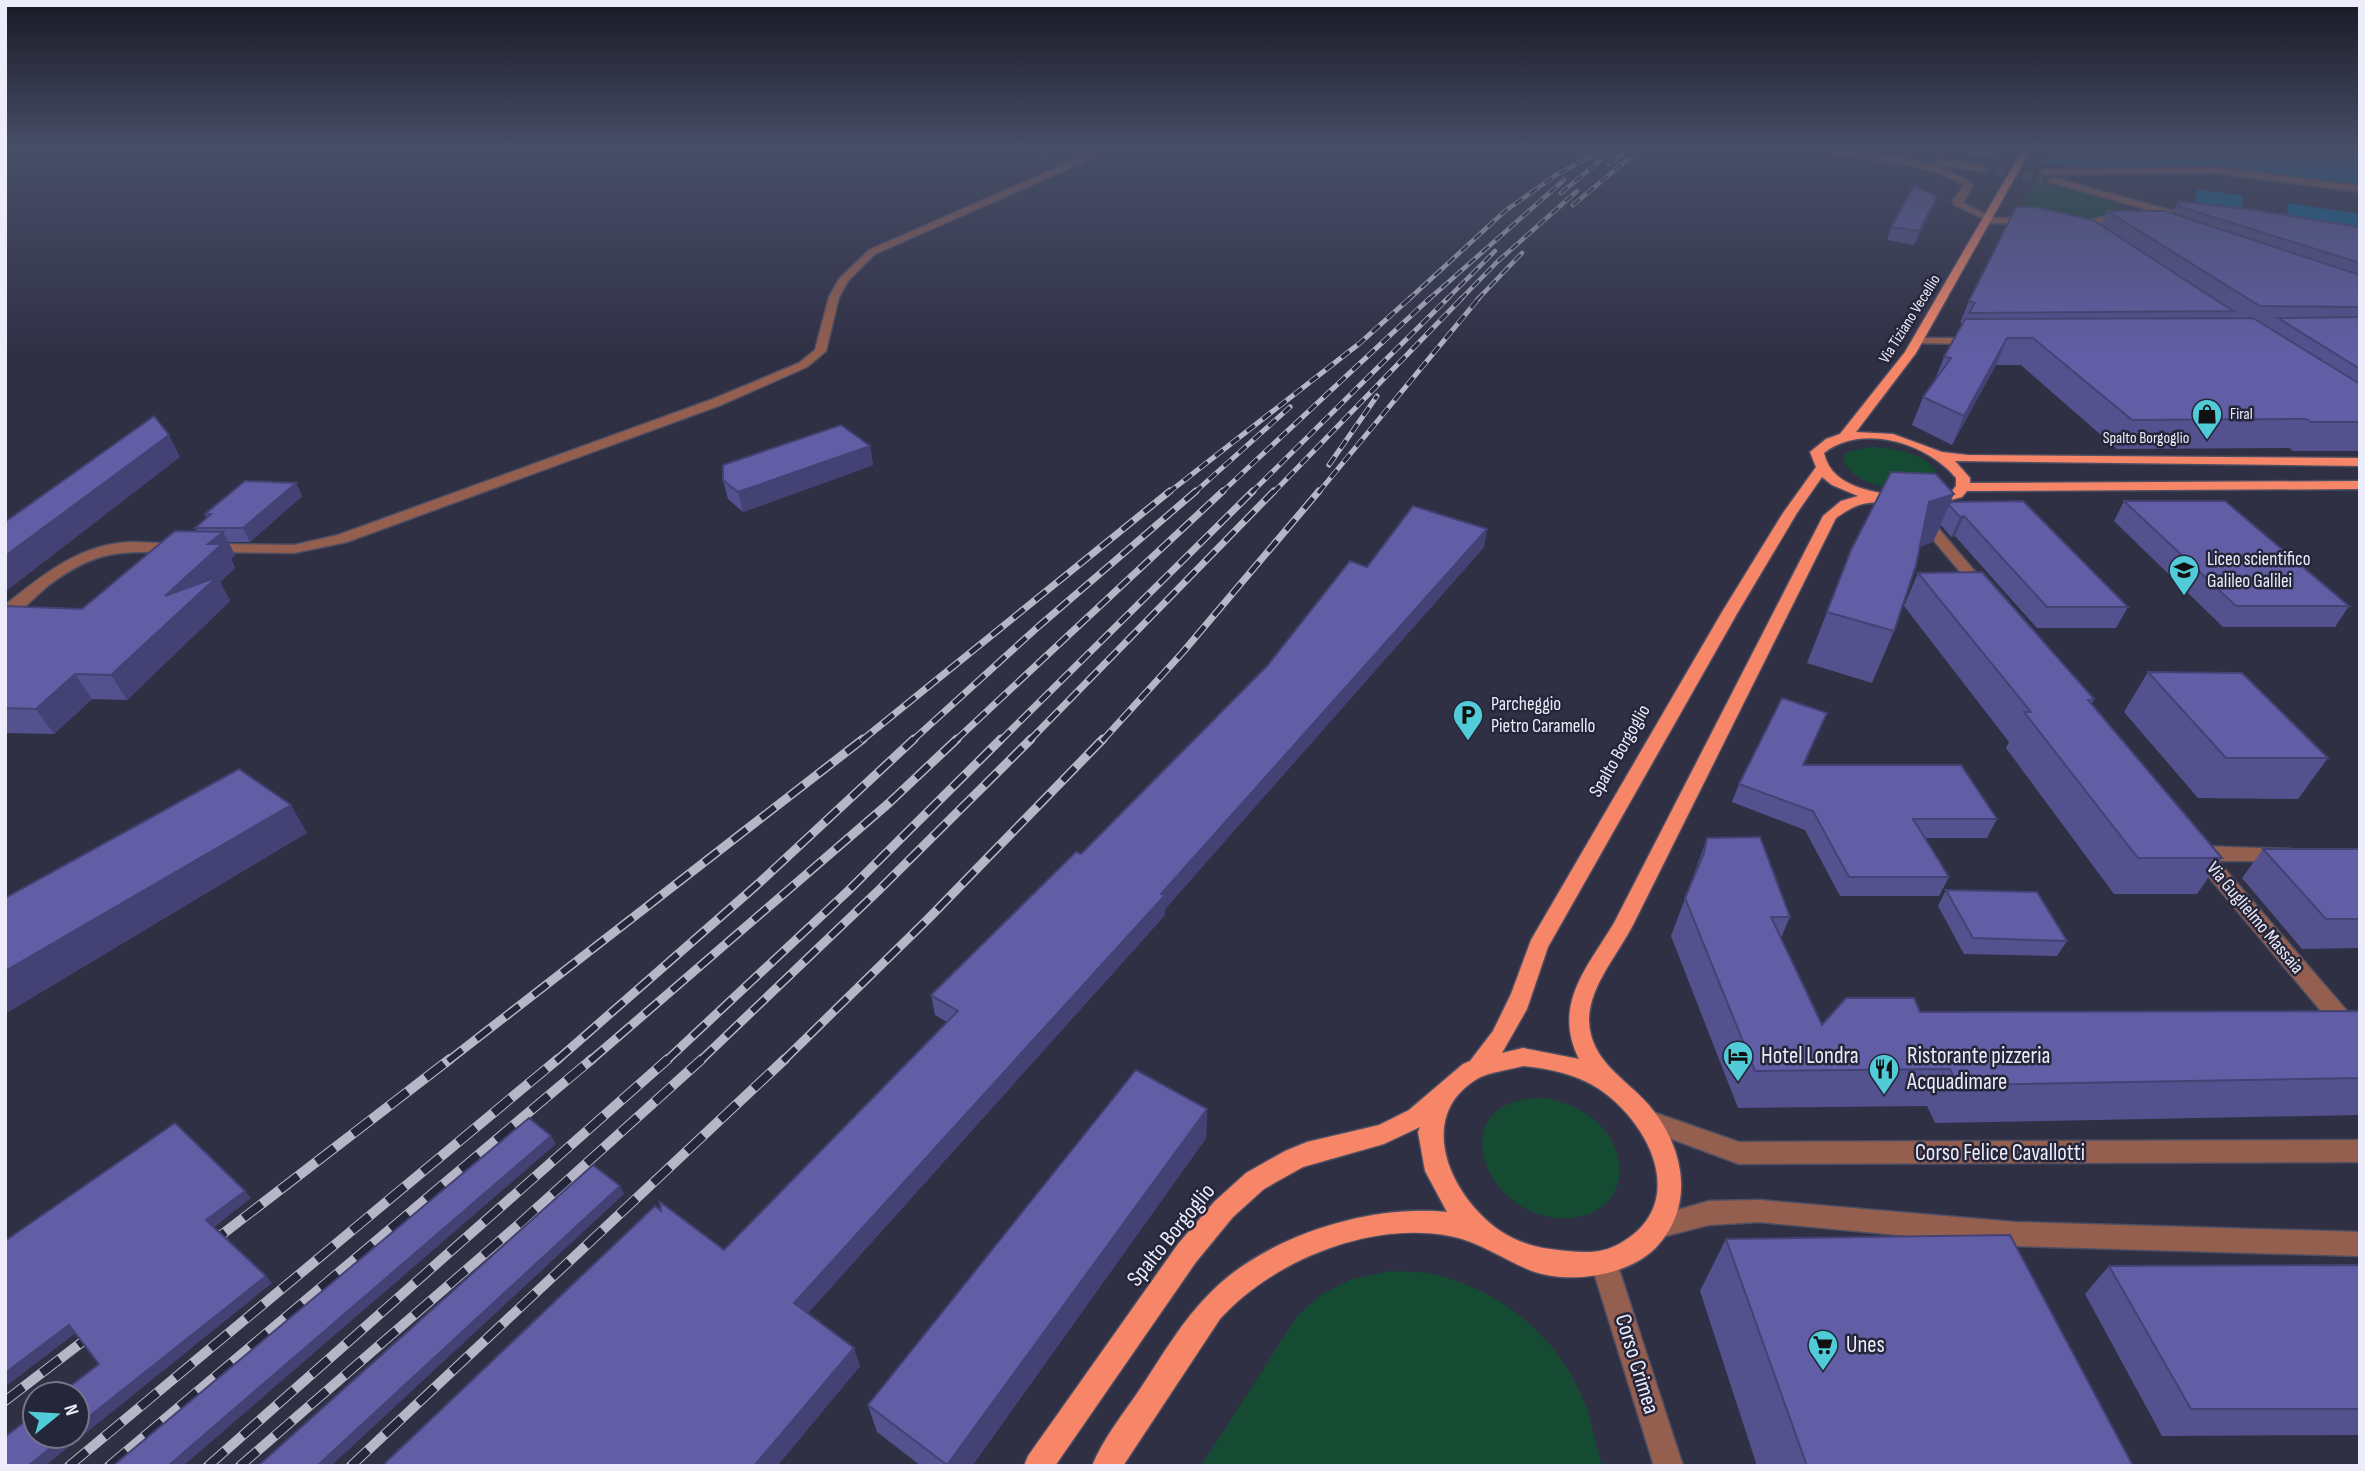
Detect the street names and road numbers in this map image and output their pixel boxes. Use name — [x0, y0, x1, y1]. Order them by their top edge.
street label: Via Tiziano Vecellio — [1875, 271, 1945, 367]
street label: Spalto Borgoglio — [2103, 429, 2189, 448]
street label: Spalto Borgoglio — [1584, 701, 1656, 801]
street label: Via Guglielmo Massaia — [2201, 857, 2309, 979]
street label: Corso Felice Cavallotti — [1915, 1139, 2085, 1167]
street label: Spalto Borgoglio — [1121, 1178, 1221, 1292]
street label: Corso Crimea — [1609, 1311, 1665, 1417]

